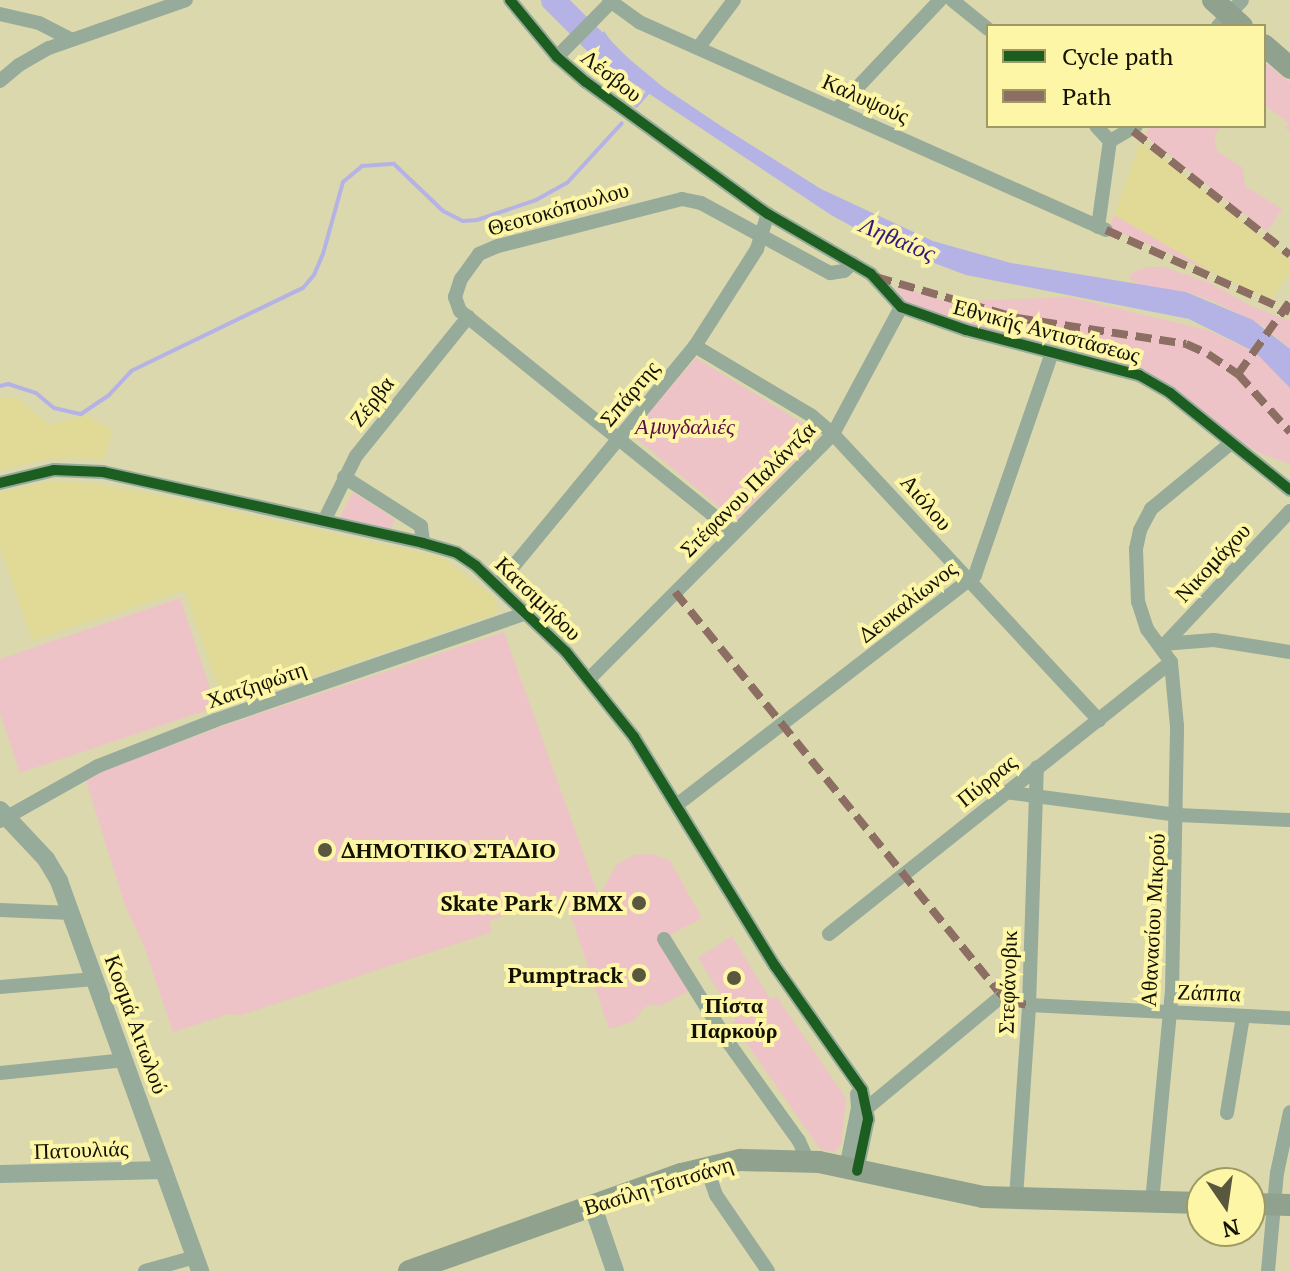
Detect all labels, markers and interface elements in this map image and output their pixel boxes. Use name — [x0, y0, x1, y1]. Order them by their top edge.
legend — [986, 24, 1266, 128]
text: Cycle path — [1062, 40, 1173, 72]
street label: Λέσβου — [576, 43, 648, 107]
street label: Καλυψούς — [819, 67, 913, 129]
text: Path — [1062, 80, 1111, 112]
street label: Θεοτοκόπουλου — [484, 175, 632, 241]
water label: Ληθαίος — [856, 210, 940, 268]
street label: Εθνικής Αντιστάσεως — [951, 292, 1143, 368]
street label: Σπάρτης — [594, 355, 664, 431]
street label: Ζέρβα — [343, 371, 399, 431]
park label: Αμυγδαλιές — [635, 413, 735, 439]
street label: Στέφανου Παλάντζα — [674, 416, 820, 562]
street label: Αιόλου — [896, 469, 958, 535]
street label: Νικομάχου — [1169, 517, 1255, 607]
street label: Κατσιμήδου — [490, 550, 588, 646]
street label: Δευκαλίωνος — [853, 554, 961, 648]
street label: Χατζηφώτη — [203, 655, 309, 713]
street label: Πύρρας — [951, 748, 1021, 812]
street label: Αθανασίου Μικρού — [1134, 832, 1170, 1008]
place label: ΔΗΜΟΤΙΚΟ ΣΤΑΔΙΟ — [341, 837, 556, 863]
marker: ΔΗΜΟΤΙΚΟ ΣΤΑΔΙΟ — [316, 841, 334, 859]
place label: Skate Park / BMX — [440, 890, 623, 916]
marker: Skate Park / BMX — [630, 894, 648, 912]
street label: Στεφάνοβικ — [992, 930, 1022, 1034]
street label: Κοσμά Αιτωλού — [100, 951, 174, 1097]
place label: Pumptrack — [508, 962, 623, 988]
marker: Pumptrack — [630, 966, 648, 984]
marker: Πίστα Παρκούρ — [725, 969, 743, 987]
street label: Ζάππα — [1177, 978, 1241, 1006]
place label: Πίστα Παρκούρ — [691, 991, 777, 1042]
street label: Πατουλιάς — [33, 1134, 129, 1164]
street label: Βασίλη Τσιτσάνη — [580, 1150, 736, 1220]
north arrow — [1186, 1167, 1266, 1247]
text: N — [1220, 1213, 1242, 1245]

